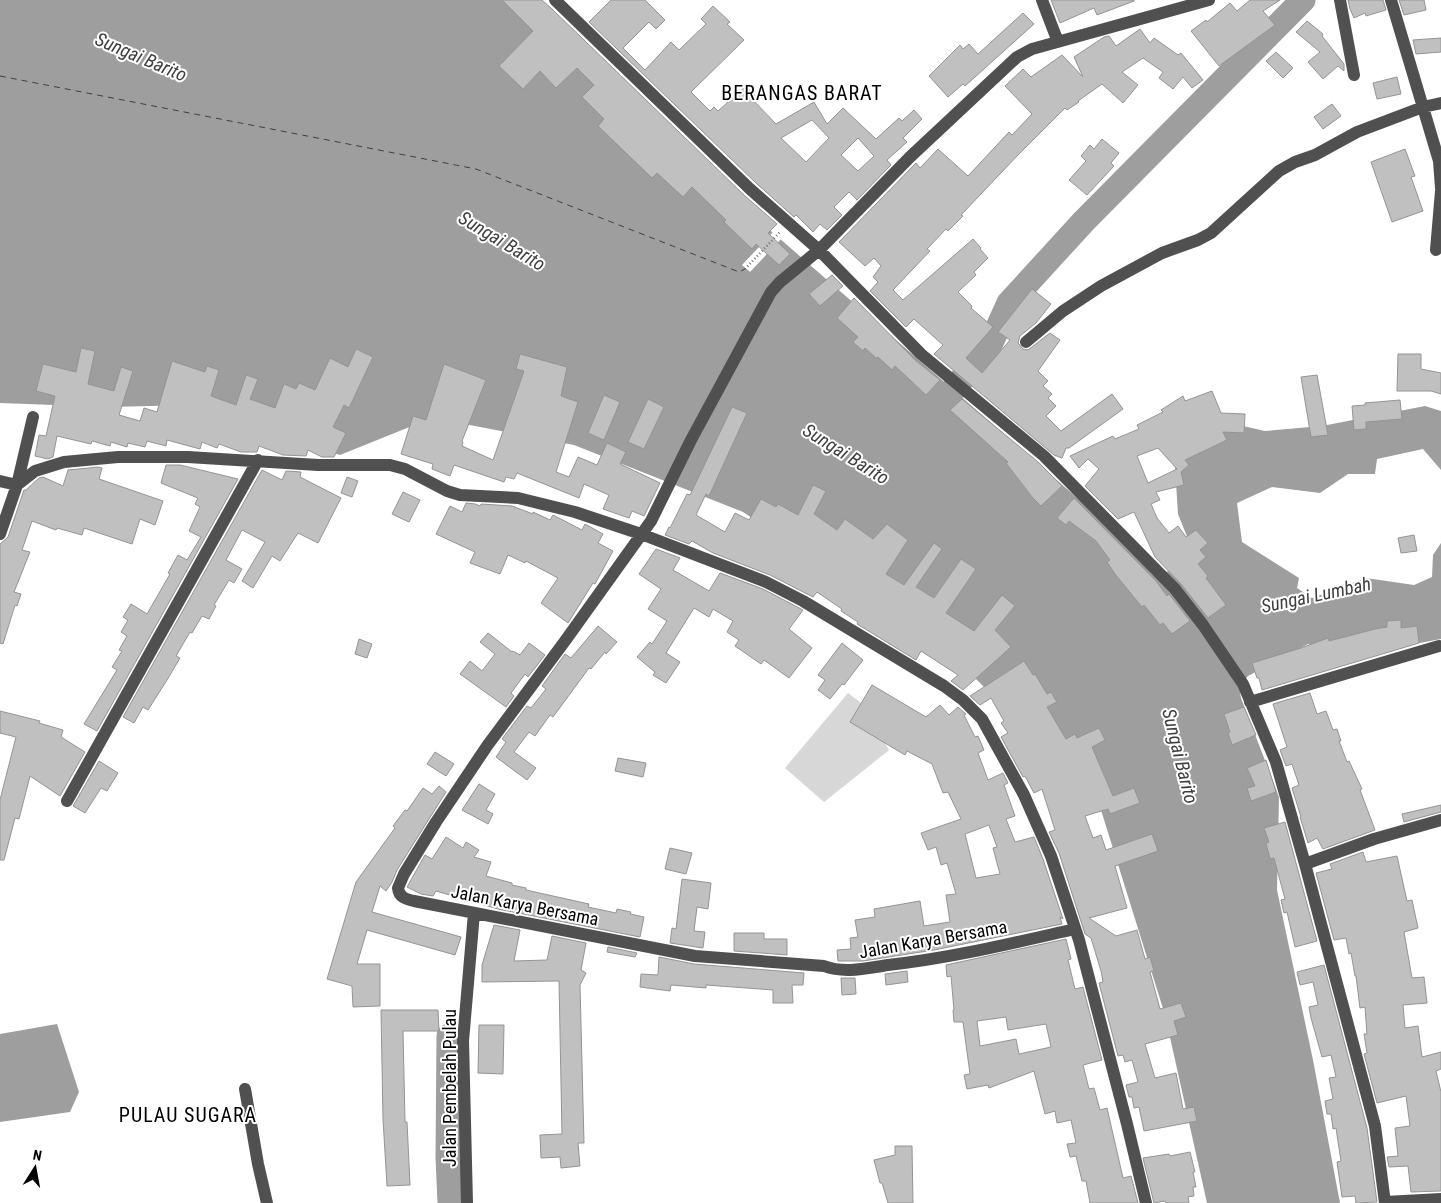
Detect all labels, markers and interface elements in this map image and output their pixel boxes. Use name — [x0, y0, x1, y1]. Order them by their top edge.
water label: Sungai Barito — [92, 27, 190, 87]
district label: BERANGAS BARAT — [721, 81, 883, 105]
water label: Sungai Barito — [454, 206, 550, 276]
water label: Sungai Barito — [799, 419, 893, 489]
water label: Sungai Lumbah — [1259, 572, 1373, 618]
water label: Sungai Barito — [1157, 706, 1203, 806]
street label: Jalan Karya Bersama — [449, 880, 601, 930]
street label: Jalan Karya Bersama — [857, 916, 1009, 962]
street label: Jalan Pembelah Pulau — [439, 1009, 460, 1167]
district label: PULAU SUGARA — [119, 1103, 257, 1127]
north arrow — [10, 1143, 60, 1193]
text: N — [32, 1147, 43, 1164]

